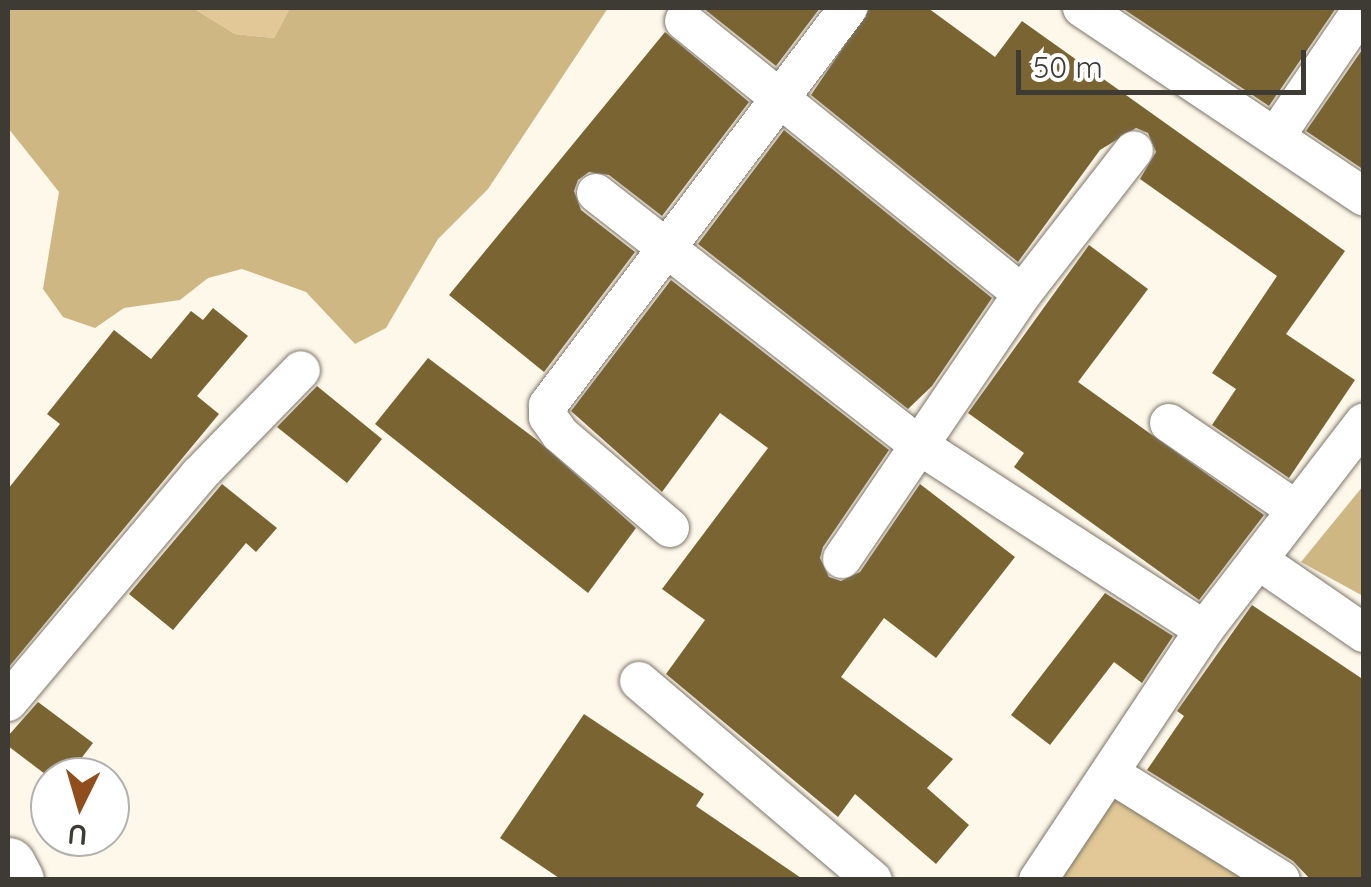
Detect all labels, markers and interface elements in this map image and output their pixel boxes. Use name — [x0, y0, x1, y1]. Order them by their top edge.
scale bar — [1021, 30, 1311, 92]
text: 50 m — [1033, 48, 1103, 86]
north arrow — [30, 757, 130, 857]
text: U — [66, 817, 89, 854]

